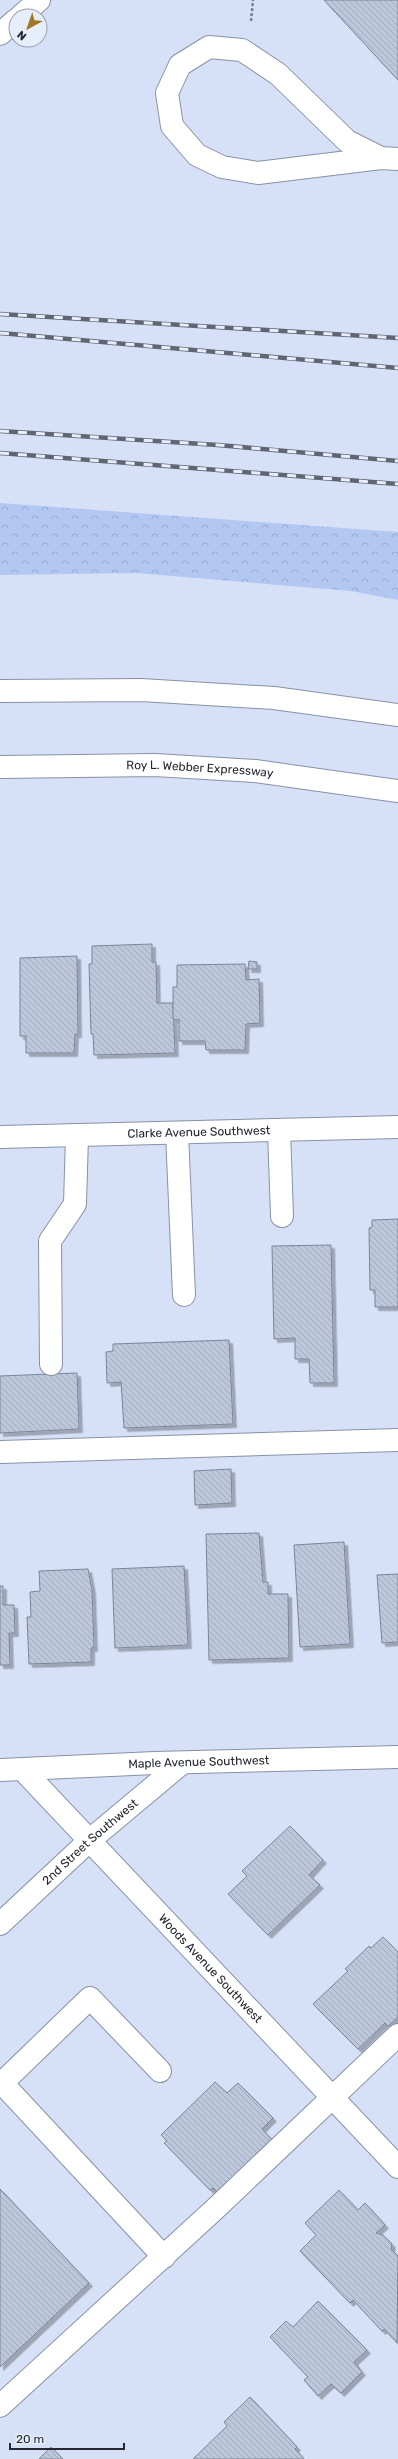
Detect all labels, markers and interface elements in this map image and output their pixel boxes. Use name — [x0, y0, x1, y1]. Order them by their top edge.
north arrow — [8, 8, 48, 48]
text: N — [15, 28, 29, 43]
street label: Roy L. Webber Expressway — [126, 758, 275, 781]
street label: Clarke Avenue Southwest — [127, 1123, 271, 1141]
street label: Maple Avenue Southwest — [128, 1753, 270, 1771]
street label: 2nd Street Southwest — [40, 1796, 141, 1888]
street label: Woods Avenue Southwest — [156, 1911, 265, 2026]
scale bar — [10, 2425, 124, 2451]
text: 20 m — [16, 2432, 44, 2446]

